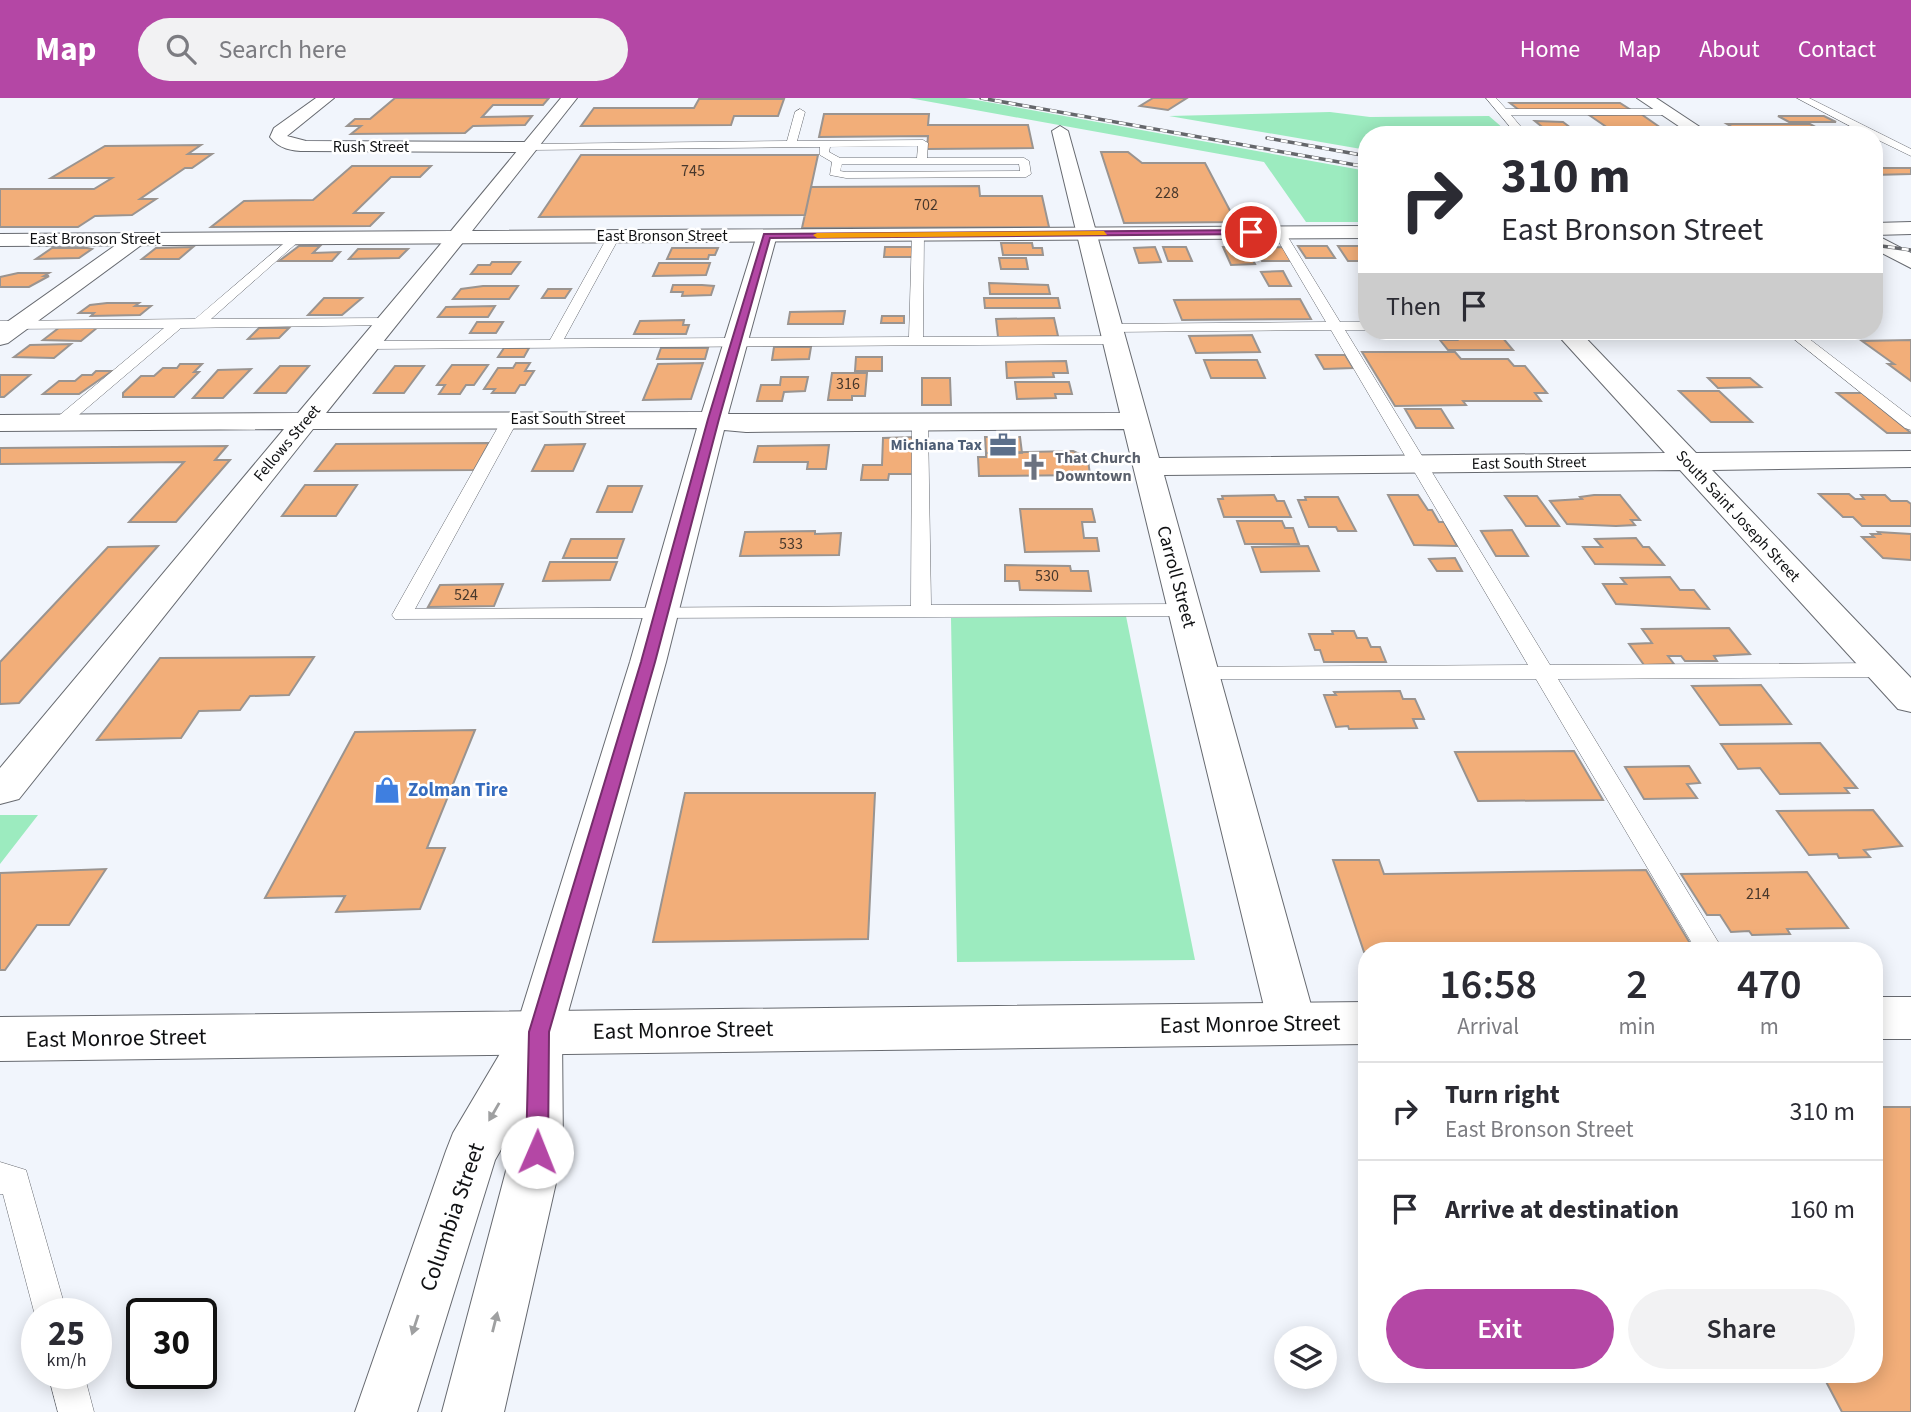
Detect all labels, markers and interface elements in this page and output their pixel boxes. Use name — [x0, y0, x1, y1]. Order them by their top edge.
search box — [138, 18, 628, 81]
text: Map — [35, 26, 96, 73]
icon: search — [162, 30, 200, 68]
text: Search here — [218, 31, 347, 68]
text: Home — [1520, 32, 1580, 67]
text: Map — [1618, 32, 1661, 67]
text: About — [1699, 32, 1760, 67]
text: Contact — [1798, 32, 1876, 67]
street label: Rush Street — [333, 136, 410, 158]
text: 310 m — [1501, 142, 1630, 212]
icon: right — [1386, 154, 1477, 245]
house number: 745 — [681, 160, 705, 182]
house number: 228 — [1155, 182, 1179, 204]
house number: 702 — [914, 194, 938, 216]
pin — [1221, 202, 1281, 262]
text: East Bronson Street — [1501, 207, 1763, 253]
icon: arrive — [1232, 213, 1270, 251]
street label: East Bronson Street — [596, 225, 728, 247]
street label: East Bronson Street — [29, 228, 161, 250]
icon: arrive — [1455, 287, 1493, 325]
text: Then — [1386, 288, 1441, 325]
house number: 316 — [836, 373, 860, 395]
street label: Fellows Street — [248, 400, 326, 486]
street label: East South Street — [511, 408, 626, 430]
office icon: Michiana Tax — [988, 430, 1018, 460]
place label: Michiana Tax — [891, 434, 982, 456]
street label: South Saint Joseph Street — [1671, 445, 1805, 587]
place label: That Church Downtown — [1055, 447, 1141, 487]
street label: East South Street — [1471, 451, 1587, 475]
church icon: That Church Downtown — [1019, 452, 1049, 482]
street label: Carroll Street — [1149, 523, 1203, 632]
house number: 533 — [779, 533, 803, 555]
house number: 530 — [1035, 565, 1059, 587]
house number: 524 — [454, 584, 478, 606]
shop icon: Zolman Tire — [372, 775, 402, 805]
place label: Zolman Tire — [408, 777, 508, 804]
house number: 214 — [1746, 883, 1770, 905]
text: 16:58 — [1439, 955, 1537, 1015]
text: 2 — [1626, 955, 1648, 1015]
text: 470 — [1737, 955, 1802, 1015]
street label: East Monroe Street — [1159, 1006, 1341, 1042]
text: Arrival — [1457, 1010, 1519, 1043]
text: min — [1618, 1010, 1656, 1043]
text: m — [1760, 1010, 1779, 1043]
street label: East Monroe Street — [592, 1012, 774, 1048]
street label: East Monroe Street — [25, 1020, 207, 1056]
text: Turn right — [1445, 1076, 1560, 1113]
icon: right — [1386, 1092, 1424, 1130]
text: 310 m — [1789, 1093, 1855, 1130]
one-way arrow — [488, 1103, 500, 1122]
text: East Bronson Street — [1445, 1113, 1634, 1146]
position arrow — [500, 1115, 574, 1189]
street label: Columbia Street — [411, 1138, 493, 1296]
icon: arrive — [1386, 1190, 1424, 1228]
text: Arrive at destination — [1445, 1191, 1679, 1228]
text: 160 m — [1789, 1191, 1855, 1228]
button: Exit — [1386, 1289, 1614, 1369]
button: Share — [1628, 1289, 1855, 1369]
speed limit sign: 30 — [126, 1298, 217, 1389]
text: 25 — [48, 1309, 85, 1359]
one-way arrow — [490, 1311, 501, 1333]
one-way arrow — [409, 1315, 419, 1336]
map controls — [1274, 1326, 1337, 1389]
button: layers — [1274, 1326, 1337, 1389]
text: km/h — [47, 1348, 86, 1373]

